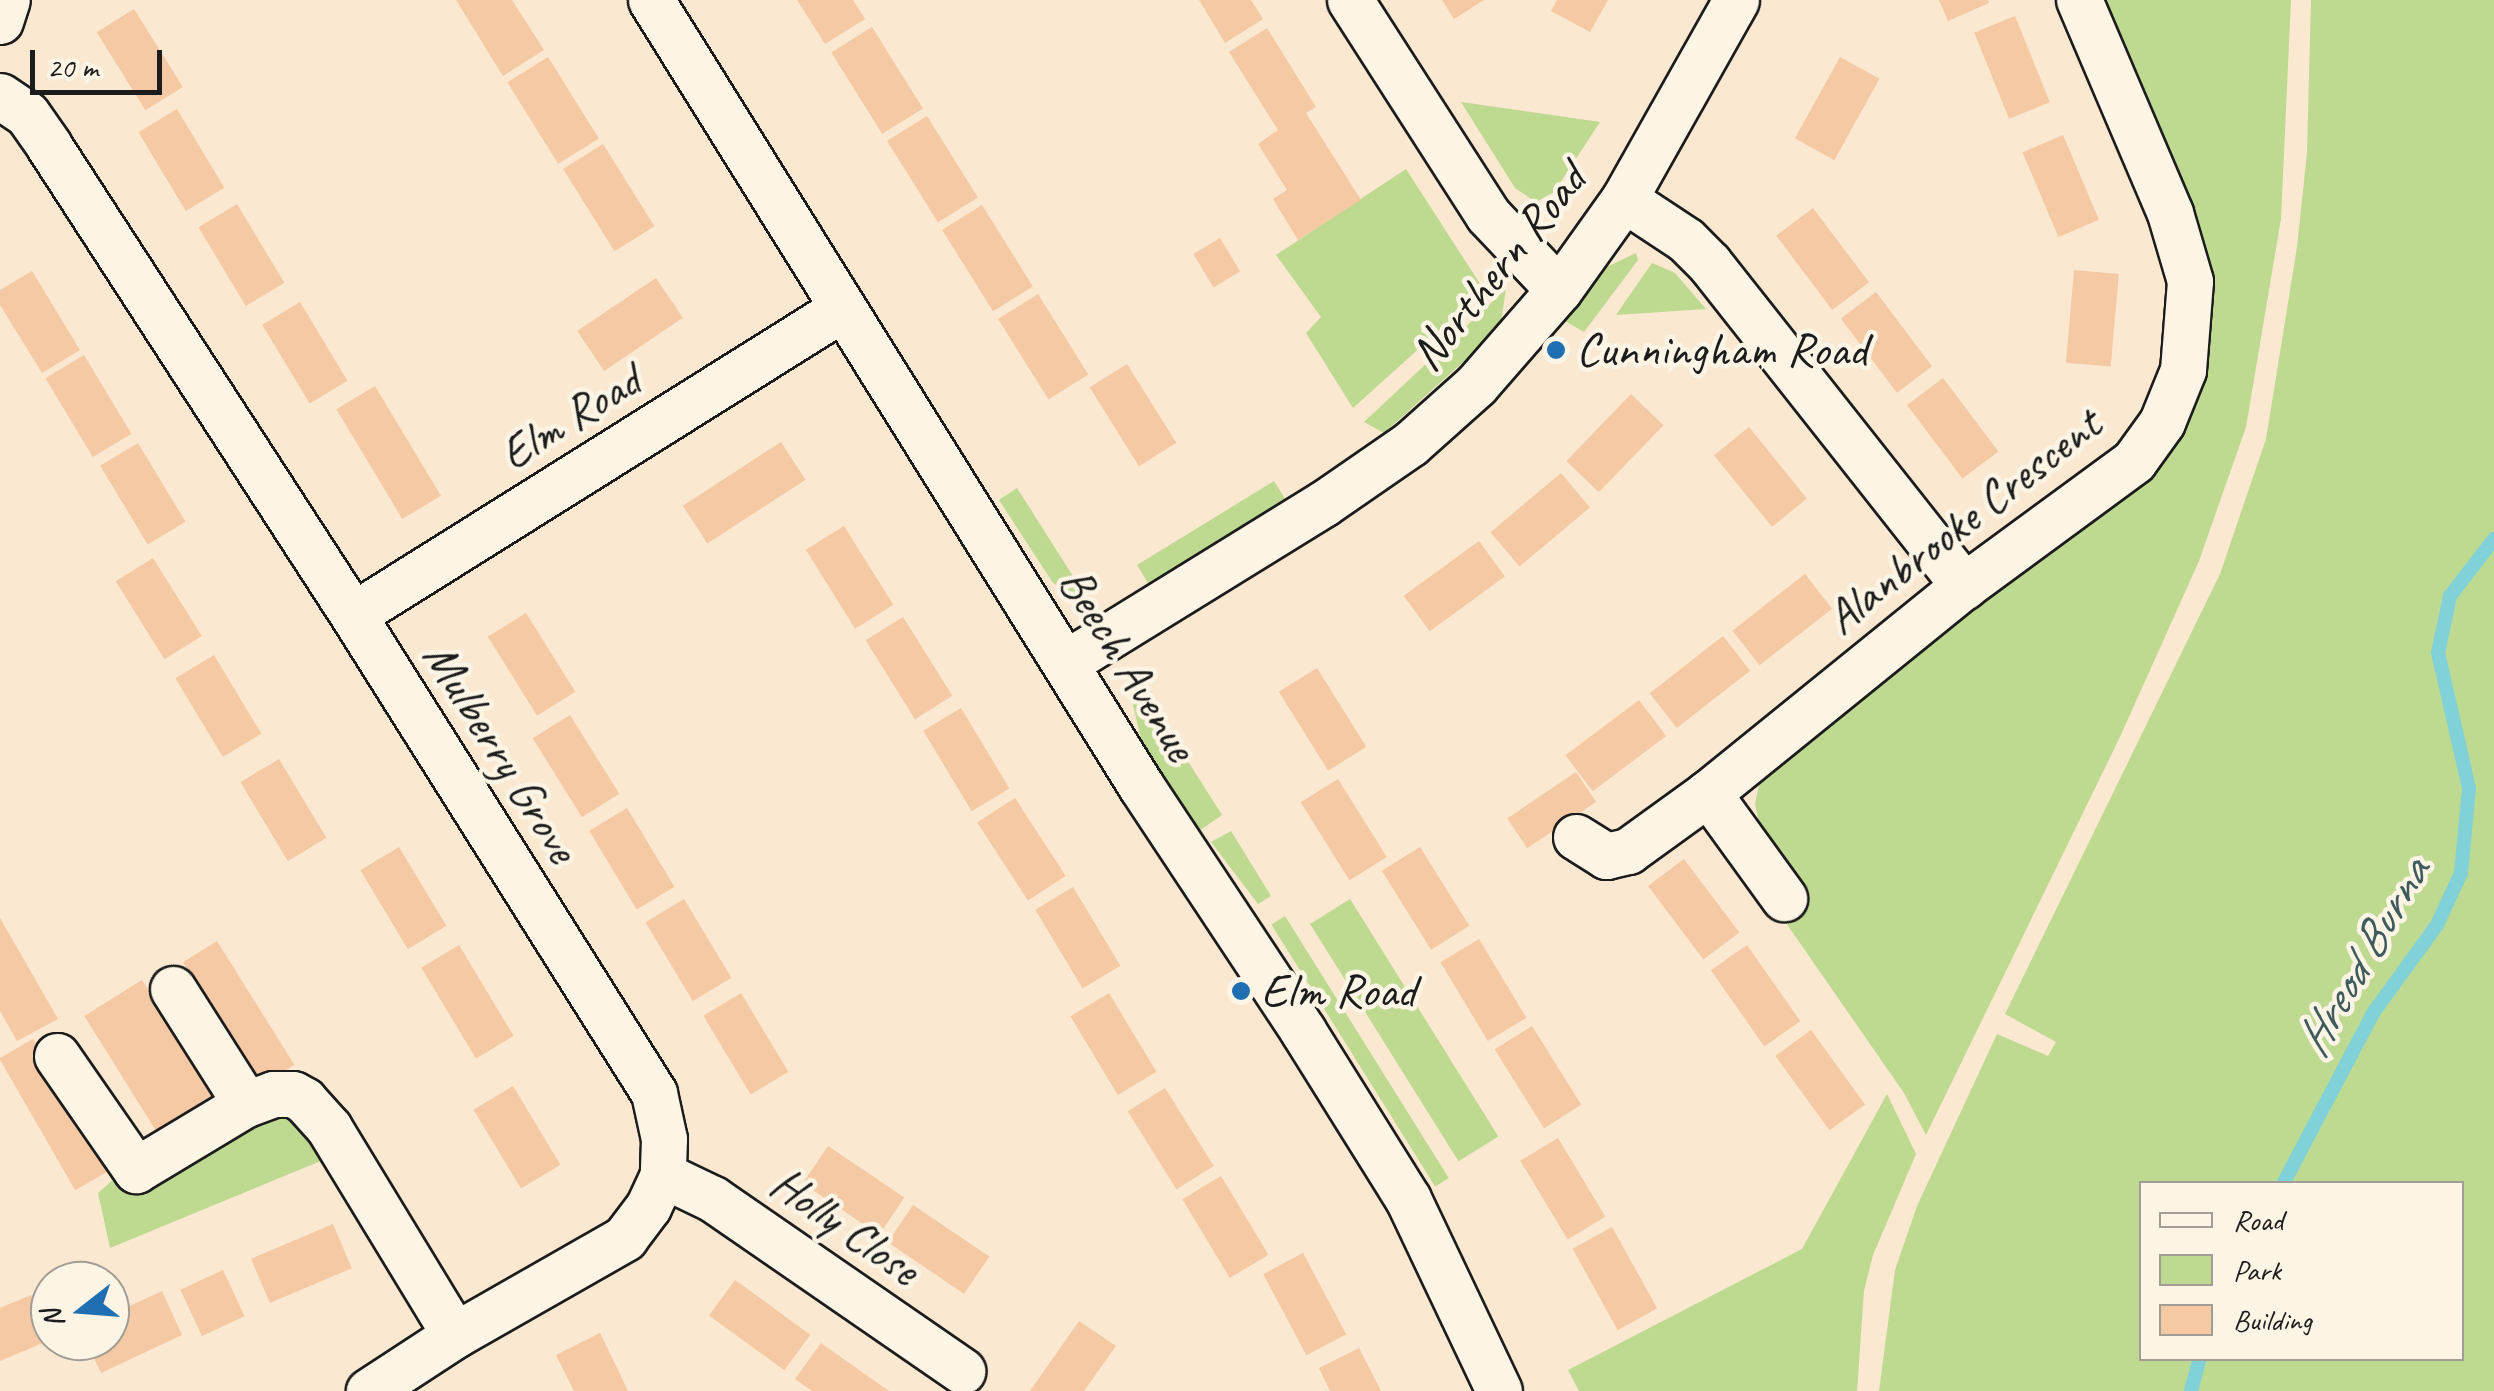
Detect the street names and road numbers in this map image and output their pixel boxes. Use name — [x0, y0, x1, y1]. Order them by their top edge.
street label: Northern Road — [1398, 153, 1598, 381]
street label: Elm Road — [489, 352, 651, 482]
street label: Alanbrooke Crescent — [1813, 395, 2113, 647]
street label: Beech Avenue — [1046, 557, 1210, 771]
street label: Mulberry Grove — [411, 631, 591, 873]
street label: Holly Close — [760, 1154, 930, 1298]

